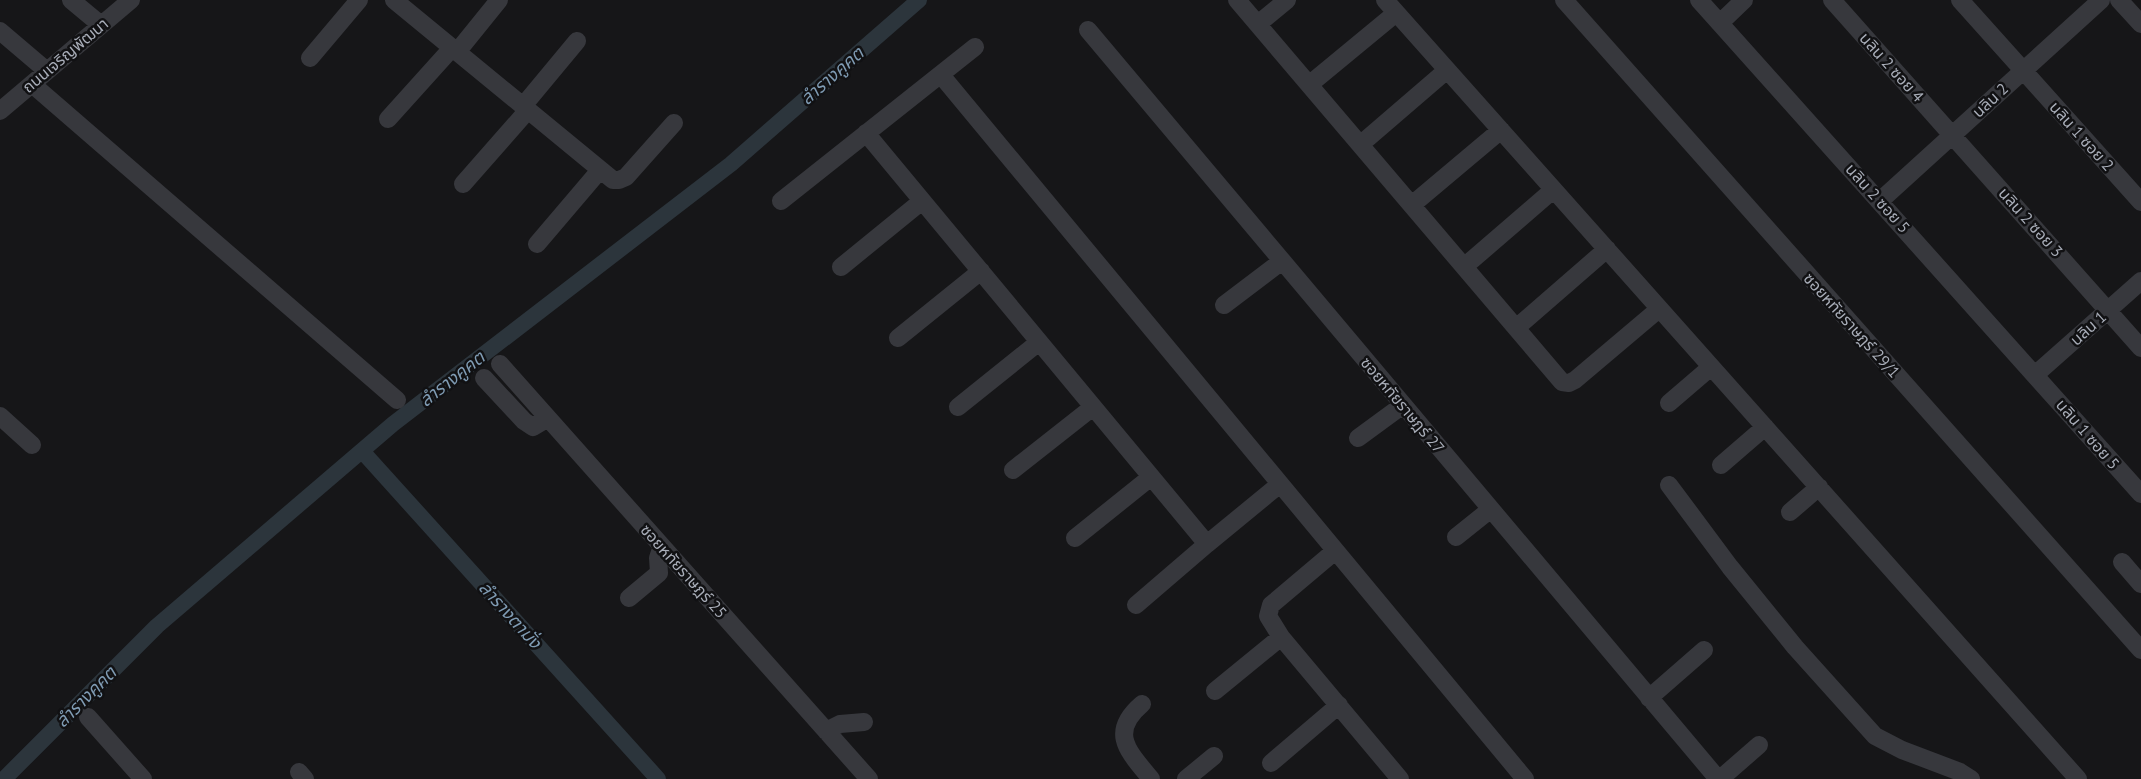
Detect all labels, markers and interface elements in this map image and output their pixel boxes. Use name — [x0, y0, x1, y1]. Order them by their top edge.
street label: ถนนเจริญพัฒนา — [18, 13, 112, 97]
street label: นลิน 2 ซอย 4 — [1856, 28, 1929, 106]
water label: ลำรางคูคต — [795, 41, 869, 110]
street label: นลิน 2 — [1968, 78, 2012, 122]
street label: นลิน 1 ซอย 2 — [2046, 97, 2118, 175]
street label: นลิน 2 ซอย 5 — [1842, 159, 1914, 237]
street label: นลิน 2 ซอย 3 — [1995, 183, 2067, 261]
street label: ซอยหทัยราษฎร์ 29/1 — [1800, 268, 1904, 382]
street label: นลิน 1 — [2066, 307, 2110, 349]
water label: ลำรางคูคต — [414, 345, 490, 411]
street label: ซอยหทัยราษฎร์ 27 — [1357, 353, 1449, 457]
street label: นลิน 1 ซอย 5 — [2052, 395, 2124, 473]
street label: ซอยหทัยราษฎร์ 25 — [636, 520, 732, 622]
water label: ลำรางตามั่ง — [474, 576, 548, 654]
water label: ลำรางคูคต — [50, 660, 122, 732]

